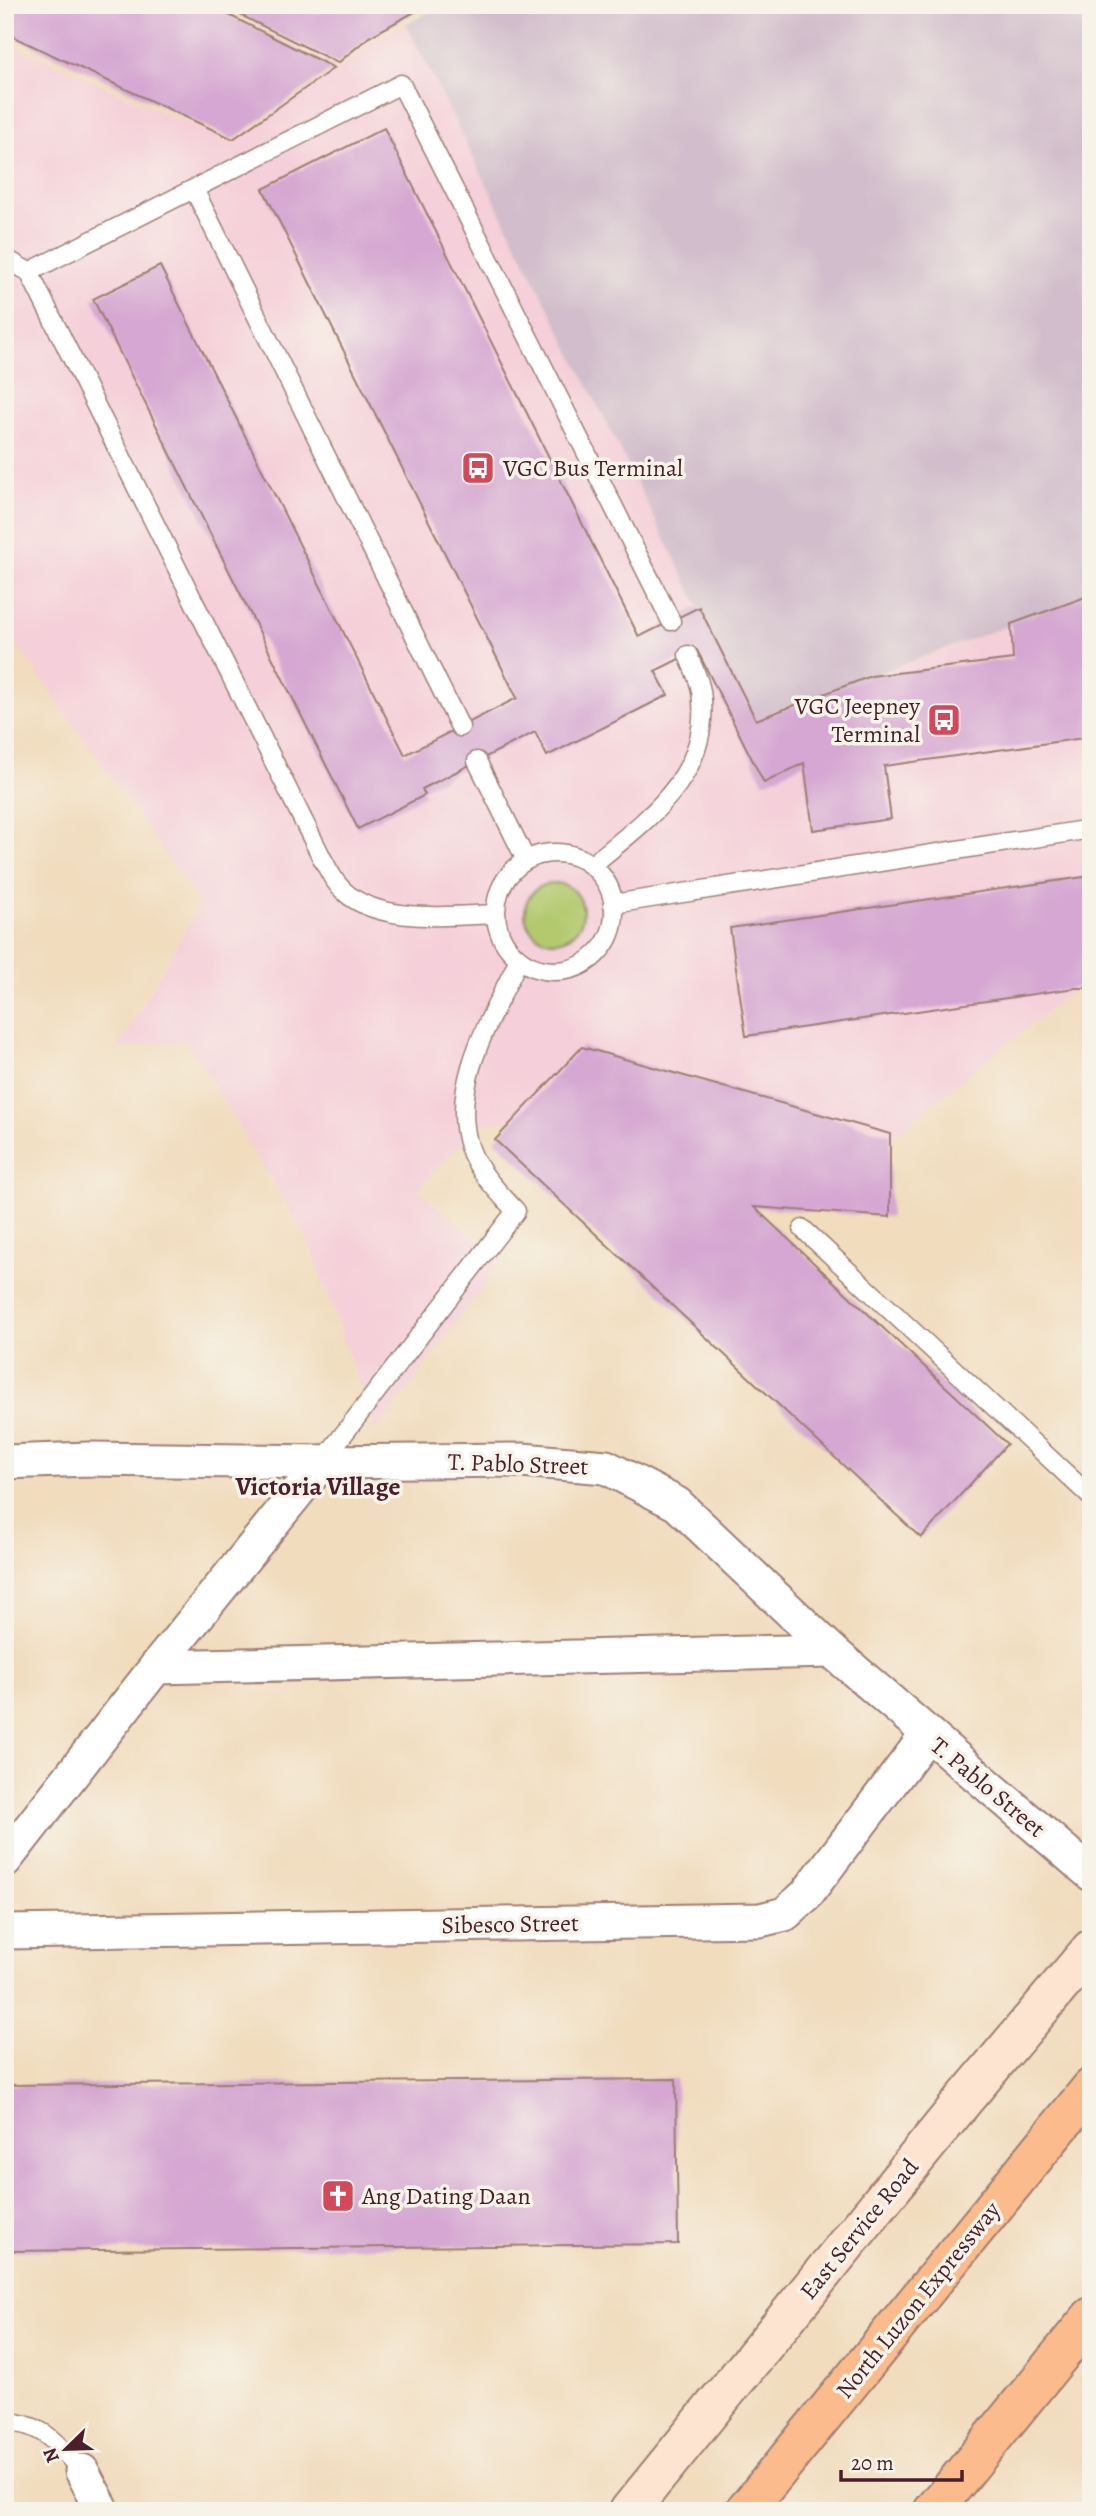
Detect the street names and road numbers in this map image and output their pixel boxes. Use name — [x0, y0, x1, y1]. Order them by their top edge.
street label: T. Pablo Street — [447, 1446, 589, 1482]
street label: T. Pablo Street — [924, 1730, 1052, 1844]
street label: Sibesco Street — [441, 1907, 579, 1941]
street label: East Service Road — [792, 2152, 926, 2306]
street label: North Luzon Expressway — [829, 2195, 1008, 2405]

